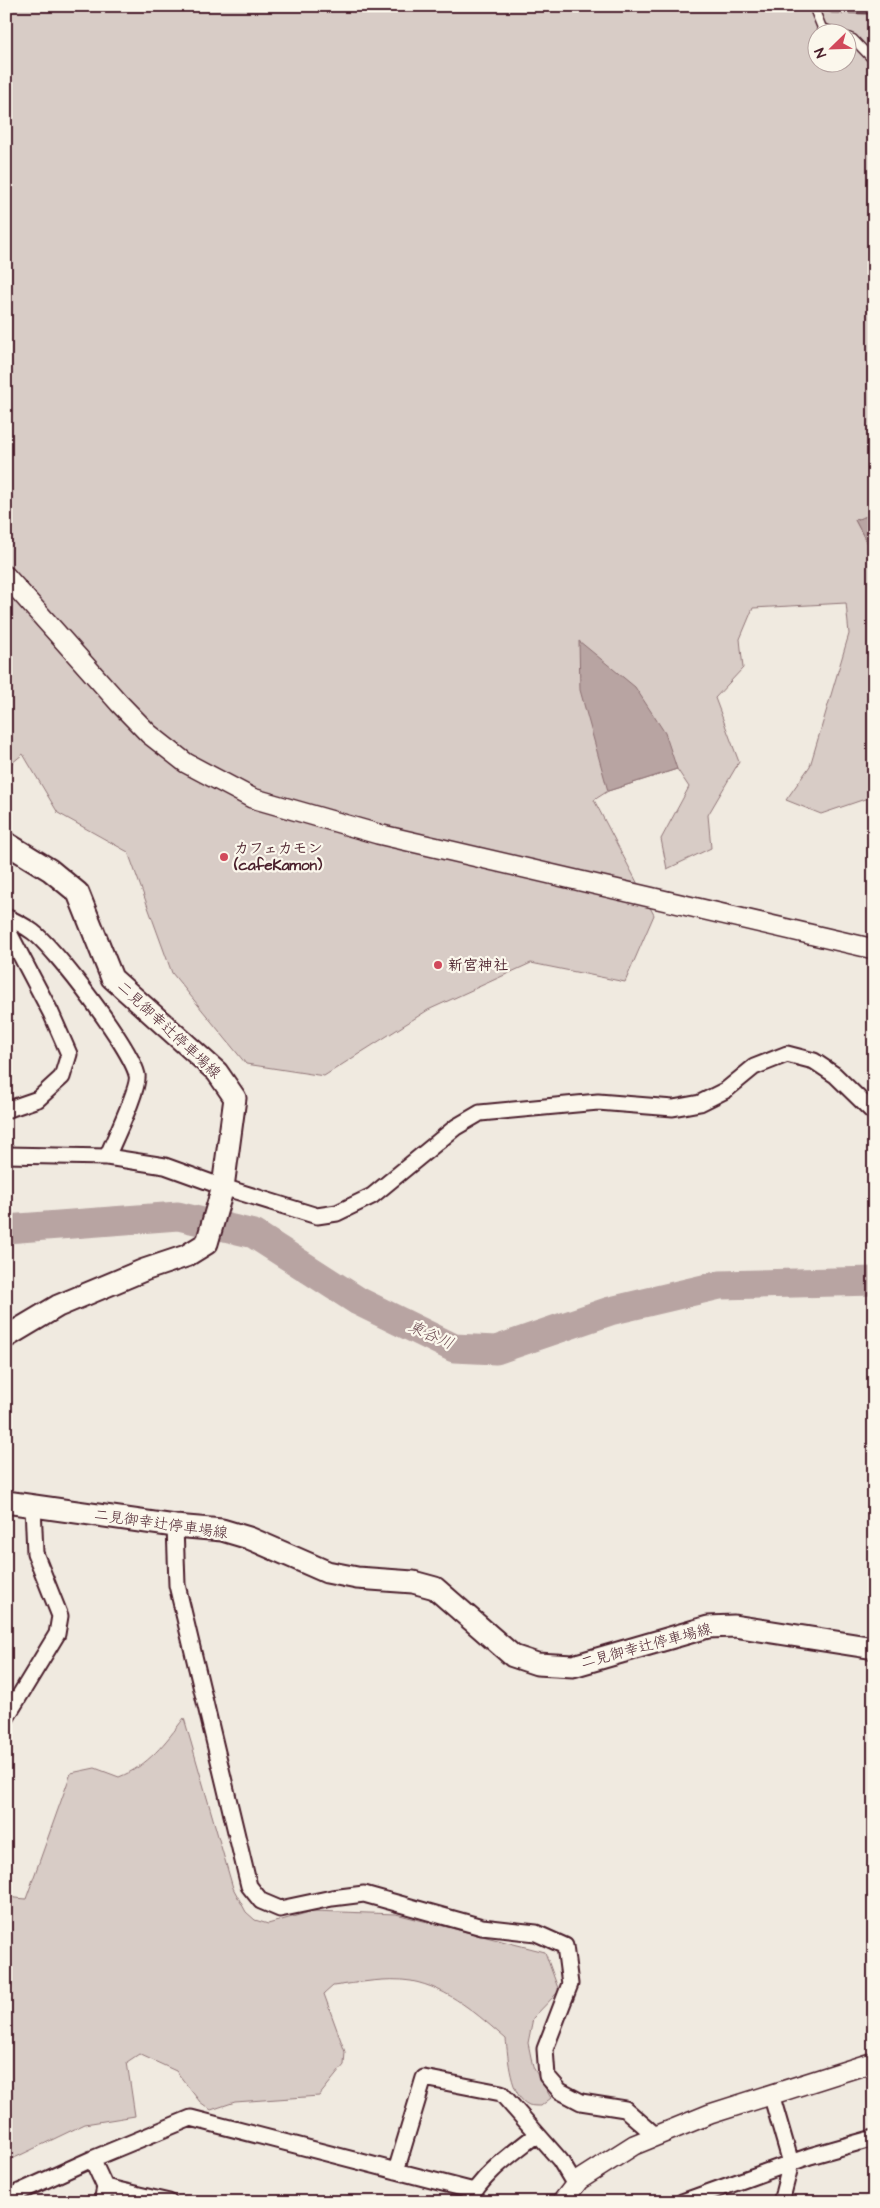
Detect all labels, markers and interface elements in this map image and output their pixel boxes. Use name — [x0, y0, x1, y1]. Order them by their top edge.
north arrow — [808, 22, 858, 72]
text: N — [810, 45, 832, 61]
place label: カフェカモン (cafeKamon) — [233, 838, 323, 876]
marker: カフェカモン (cafeKamon) — [218, 851, 230, 863]
place label: 新宮神社 — [448, 955, 508, 976]
marker: 新宮神社 — [432, 959, 444, 971]
street label: 二見御幸辻停車場線 — [112, 976, 226, 1084]
water label: 東谷川 — [405, 1315, 457, 1355]
street label: 二見御幸辻停車場線 — [93, 1504, 229, 1544]
street label: 二見御幸辻停車場線 — [578, 1618, 714, 1674]

